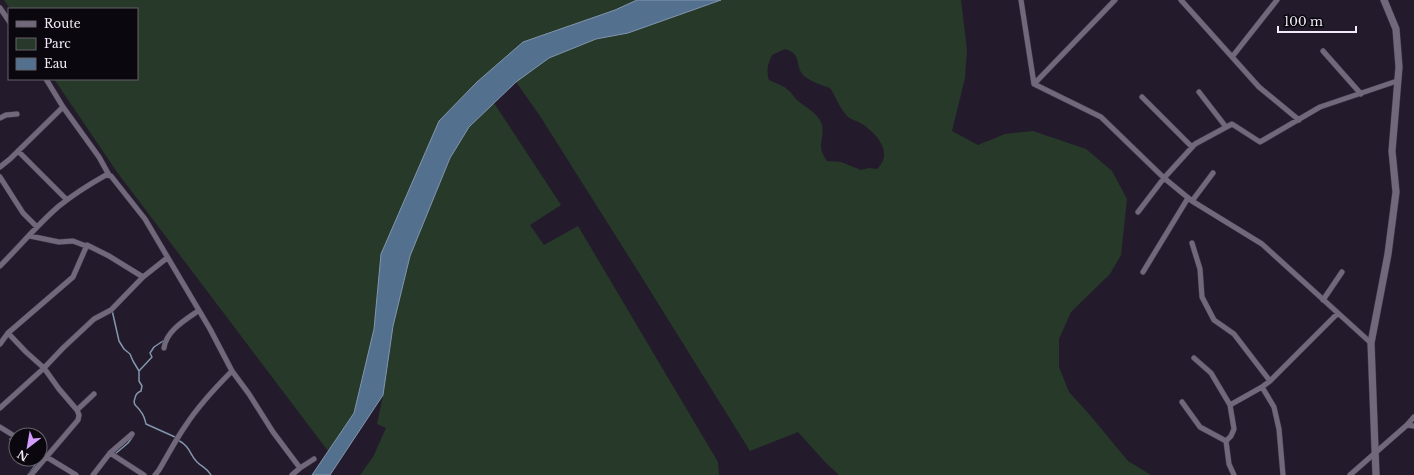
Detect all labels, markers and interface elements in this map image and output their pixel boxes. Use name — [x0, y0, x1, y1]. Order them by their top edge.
legend — [8, 8, 138, 80]
scale bar — [1278, 8, 1356, 34]
text: 100 m — [1284, 14, 1323, 29]
text: Route — [44, 16, 81, 31]
text: Parc — [44, 36, 71, 51]
text: Eau — [44, 56, 67, 71]
north arrow — [8, 427, 48, 467]
text: N — [14, 447, 31, 464]

